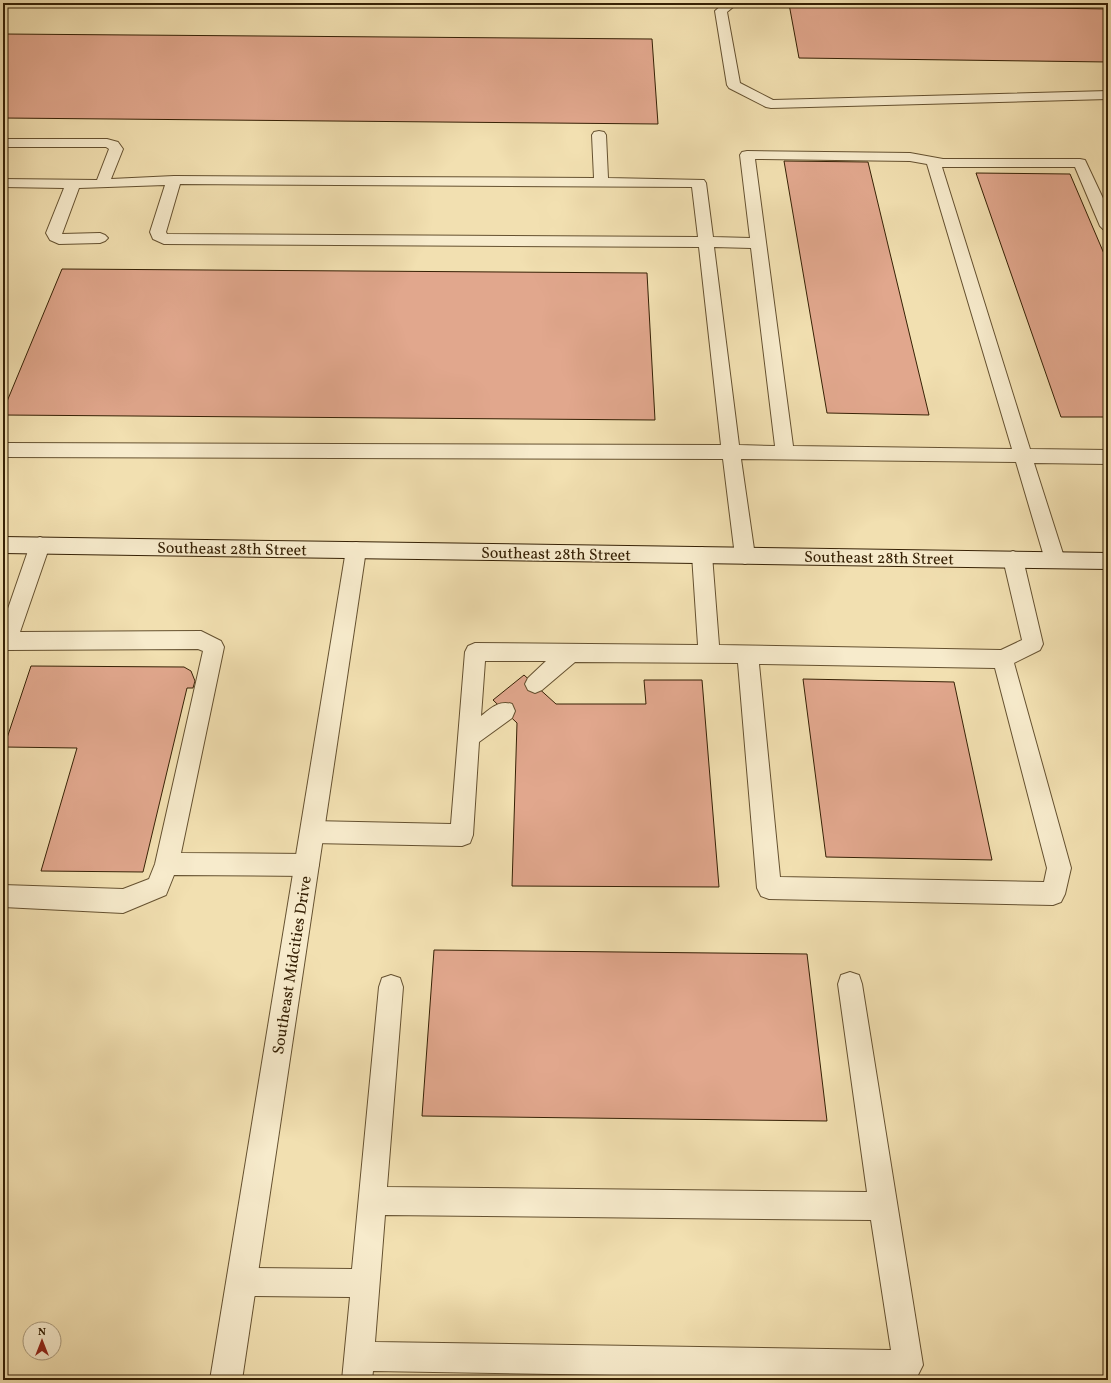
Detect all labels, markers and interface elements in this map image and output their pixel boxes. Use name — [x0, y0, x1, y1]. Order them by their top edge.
street label: Southeast 28th Street — [157, 538, 307, 562]
street label: Southeast 28th Street — [481, 543, 631, 567]
street label: Southeast 28th Street — [804, 547, 954, 571]
street label: Southeast Midcities Drive — [268, 874, 318, 1056]
north arrow — [22, 1321, 62, 1361]
text: N — [38, 1325, 46, 1340]

